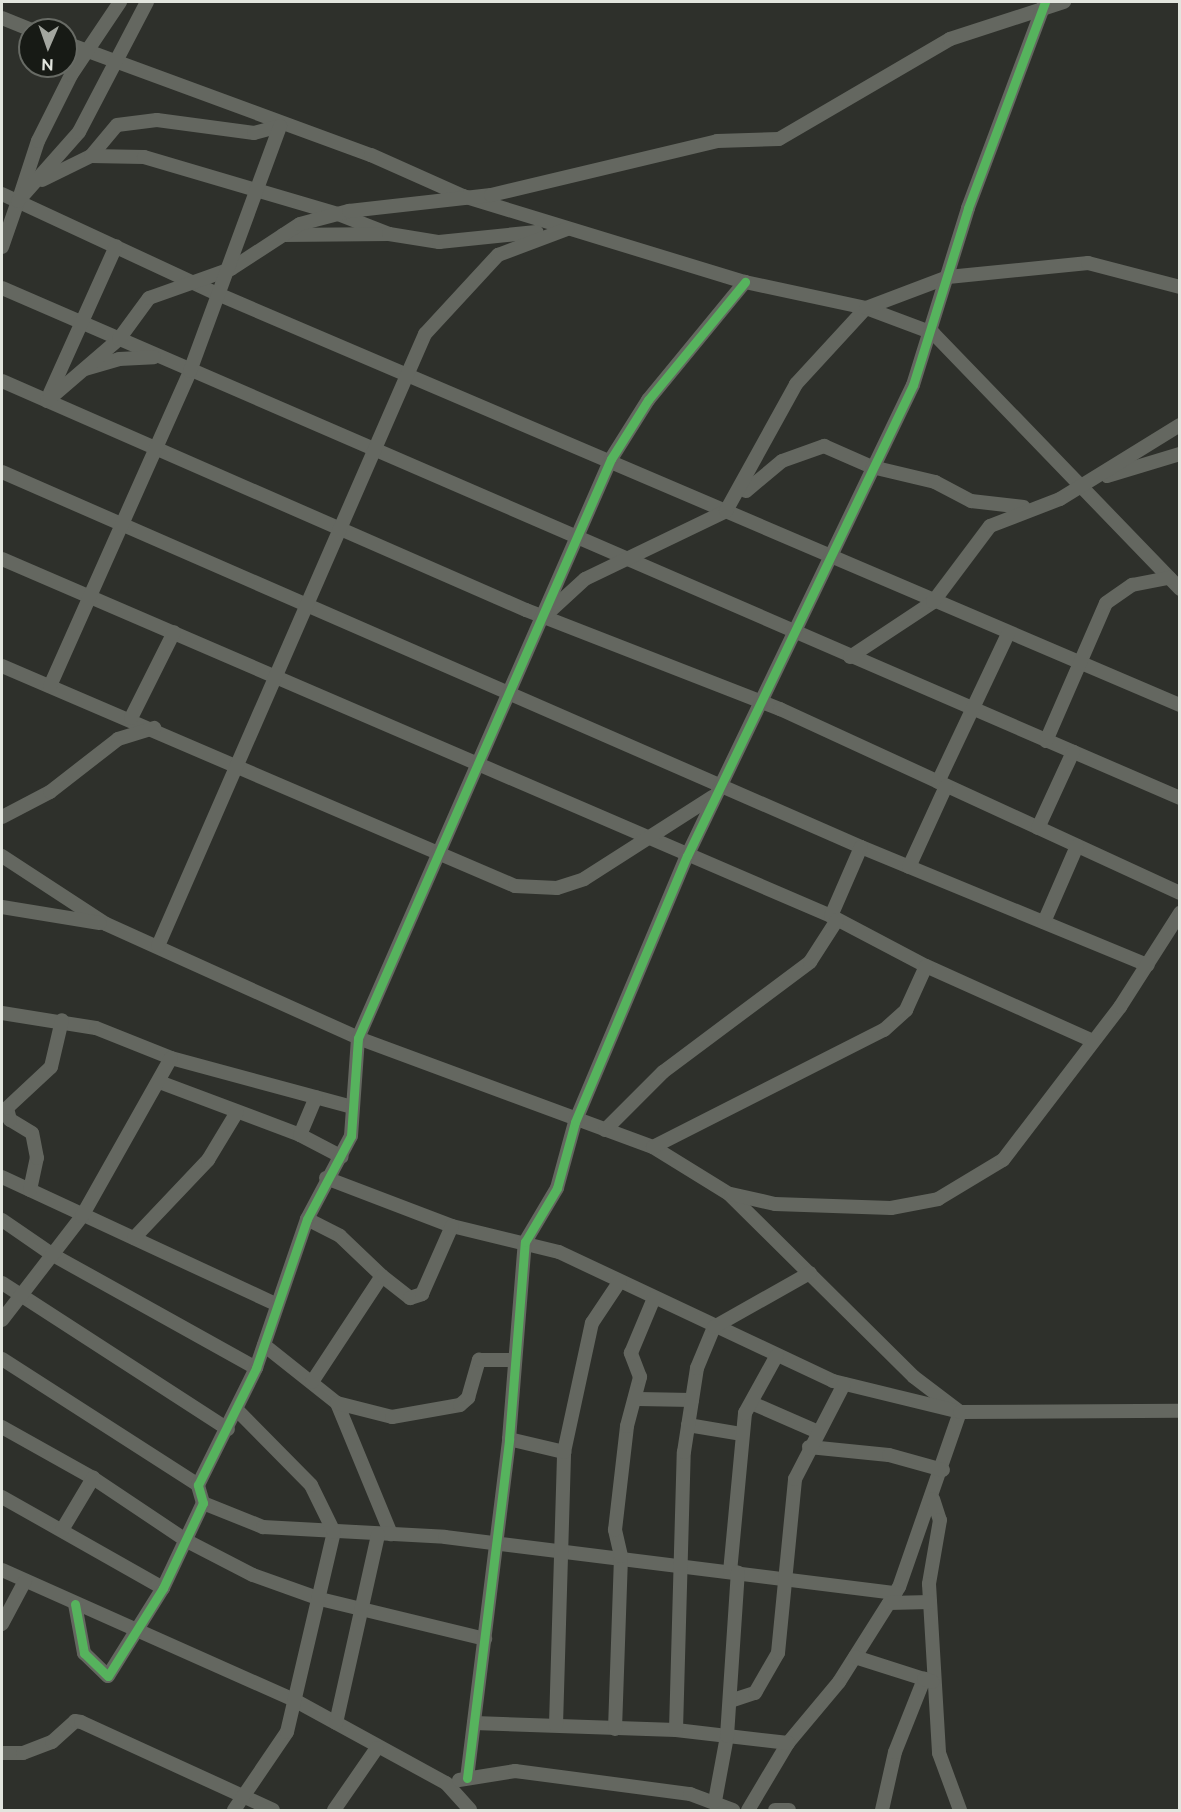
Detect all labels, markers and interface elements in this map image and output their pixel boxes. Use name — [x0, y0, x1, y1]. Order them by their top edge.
north arrow — [18, 18, 78, 78]
text: N — [41, 55, 54, 74]

